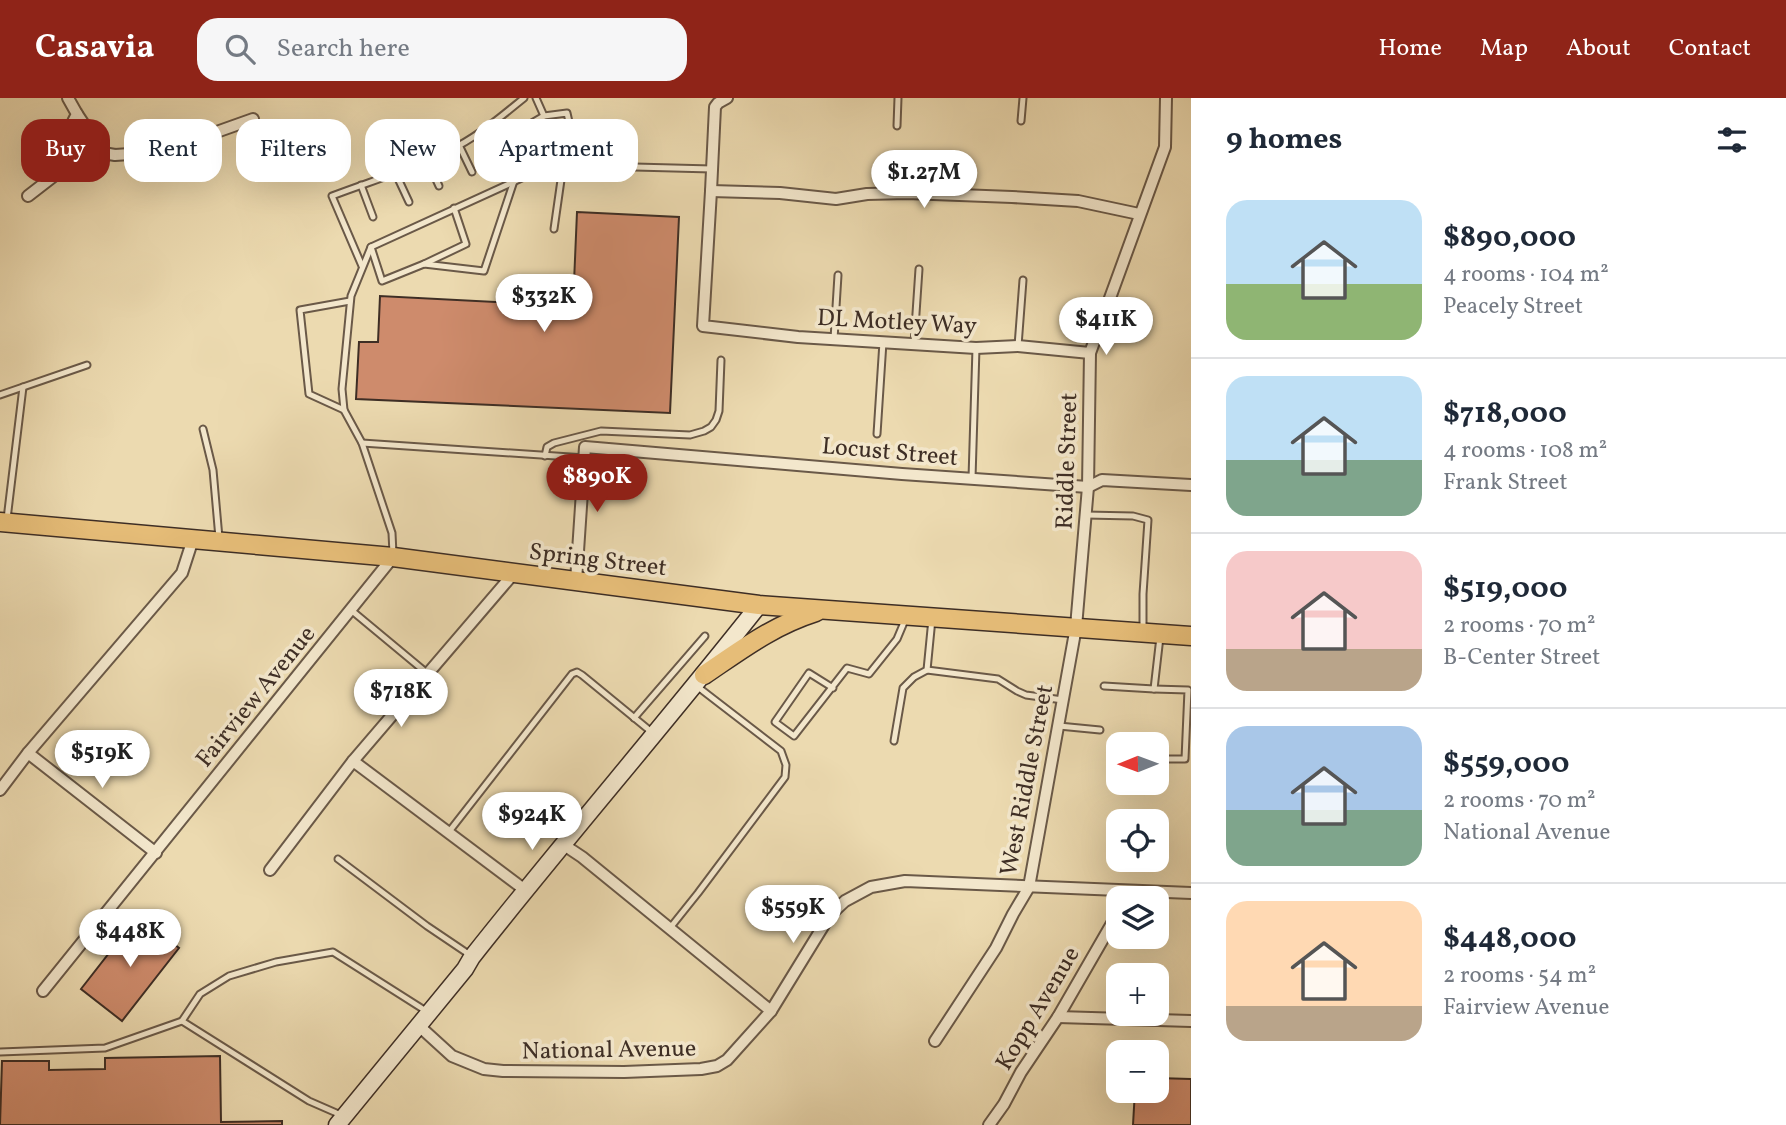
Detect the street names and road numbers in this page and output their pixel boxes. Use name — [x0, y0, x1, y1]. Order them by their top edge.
street label: DL Motley Way — [816, 302, 978, 344]
street label: Riddle Street — [1049, 392, 1087, 530]
street label: Locust Street — [820, 430, 959, 476]
street label: Spring Street — [527, 536, 669, 586]
street label: Fairview Avenue — [189, 619, 324, 775]
street label: West Riddle Street — [993, 682, 1063, 879]
street label: Kopp Avenue — [988, 941, 1089, 1077]
street label: National Avenue — [521, 1032, 697, 1070]

